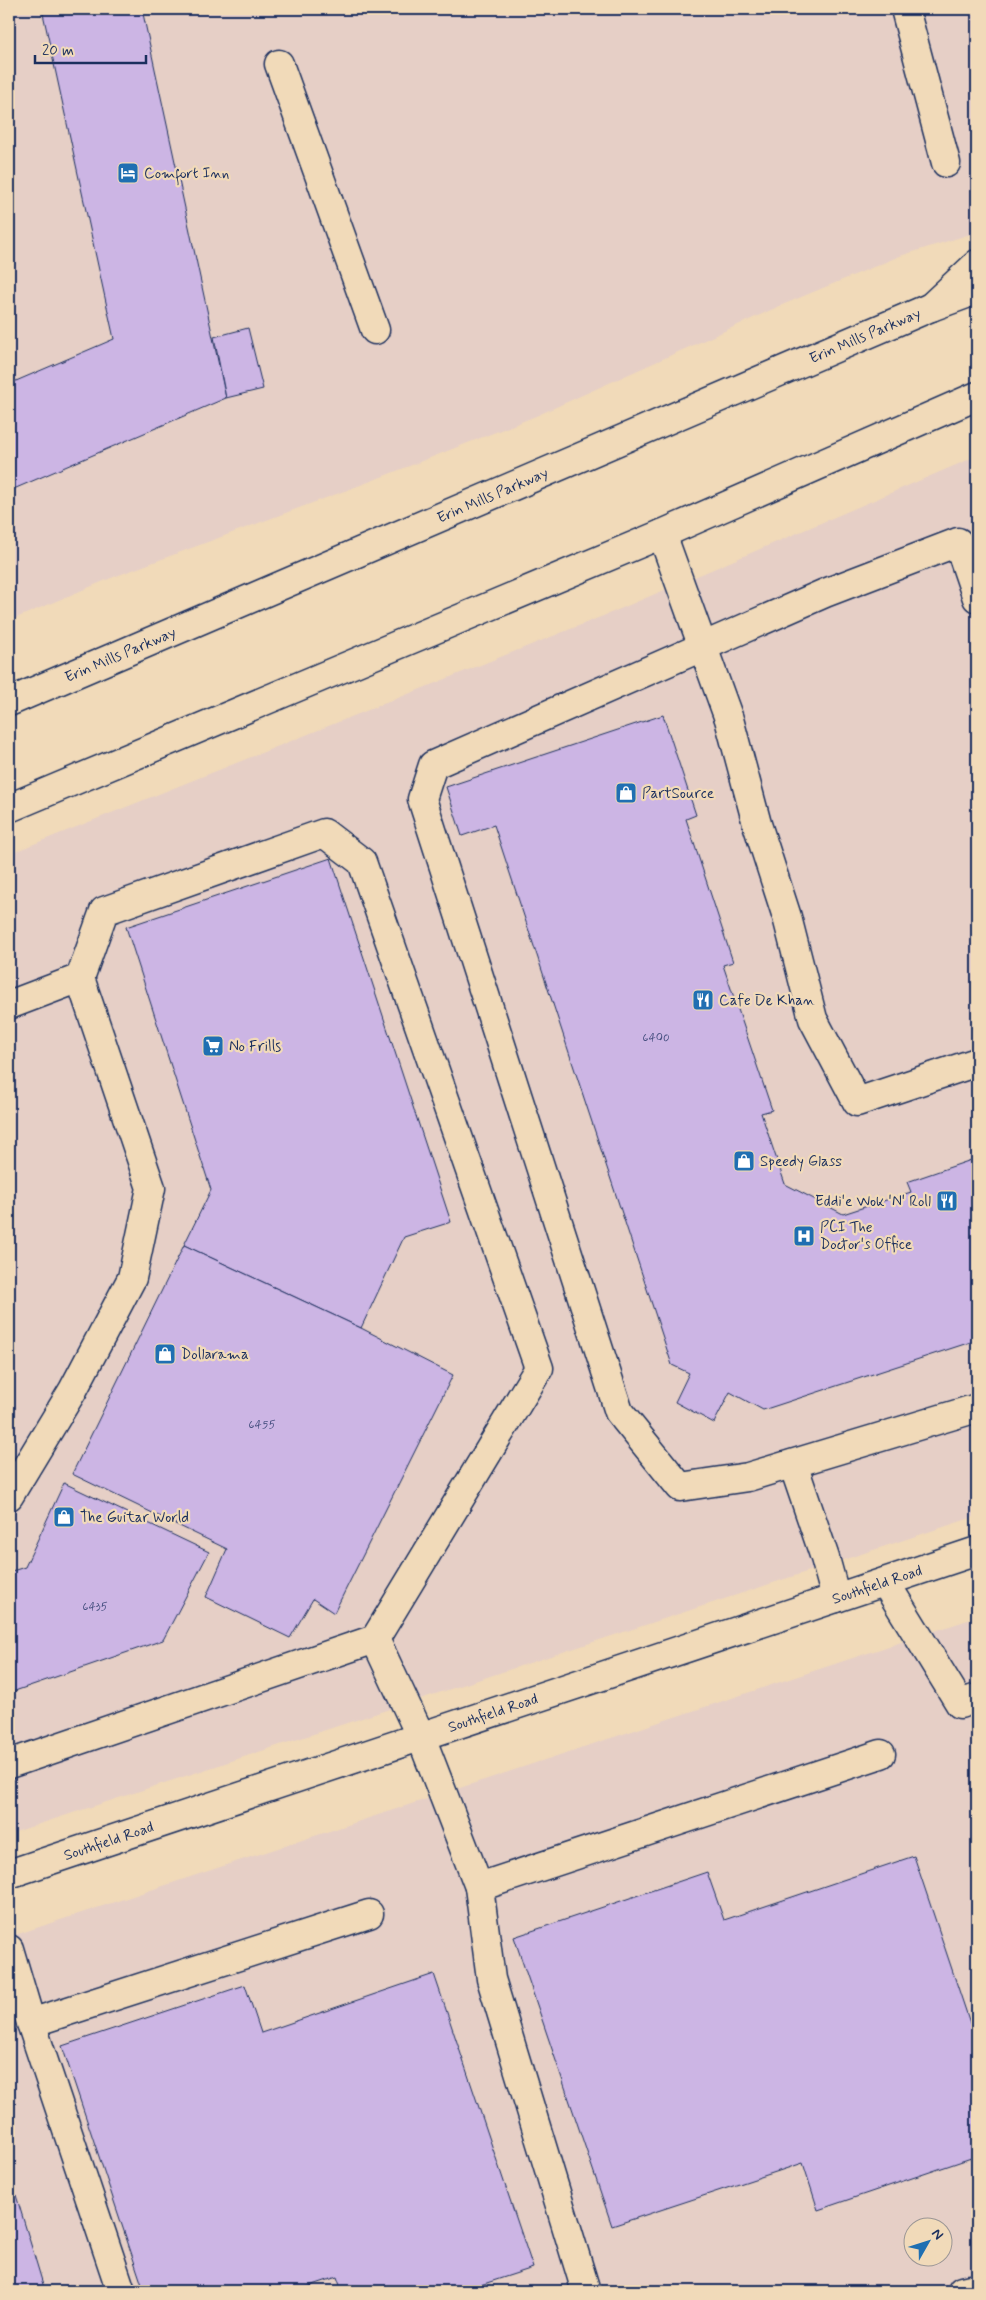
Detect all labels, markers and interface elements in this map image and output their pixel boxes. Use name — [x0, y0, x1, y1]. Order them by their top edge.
scale bar — [35, 32, 146, 64]
text: 20 m — [42, 41, 74, 61]
hotel icon: Comfort Inn — [116, 161, 140, 185]
place label: Comfort Inn — [144, 164, 229, 186]
street label: Erin Mills Parkway — [807, 304, 924, 369]
street label: Erin Mills Parkway — [434, 463, 552, 528]
street label: Erin Mills Parkway — [62, 623, 180, 688]
shop icon: PartSource — [614, 781, 638, 805]
place label: PartSource — [642, 784, 714, 804]
restaurant icon: Cafe De Khan — [691, 988, 715, 1012]
place label: Cafe De Khan — [719, 991, 815, 1011]
house number: 6400 — [642, 1030, 670, 1046]
supermarket icon: No Frills — [201, 1034, 225, 1058]
place label: No Frills — [229, 1037, 281, 1057]
shop icon: Speedy Glass — [732, 1149, 756, 1173]
place label: Speedy Glass — [760, 1152, 842, 1172]
restaurant icon: Eddi'e Wok 'N' Roll — [935, 1189, 959, 1213]
place label: Eddi'e Wok 'N' Roll — [815, 1192, 931, 1212]
place label: PCI The Doctor's Office — [820, 1218, 912, 1255]
hospital icon: PCI The Doctor's Office — [792, 1224, 816, 1248]
shop icon: Dollarama — [153, 1342, 177, 1366]
place label: Dollarama — [181, 1345, 249, 1365]
house number: 6455 — [248, 1417, 276, 1433]
shop icon: The Guitar World — [52, 1505, 76, 1529]
place label: The Guitar World — [80, 1508, 189, 1528]
street label: Southfield Road — [830, 1561, 925, 1610]
house number: 6435 — [82, 1599, 108, 1615]
street label: Southfield Road — [445, 1689, 541, 1738]
street label: Southfield Road — [61, 1817, 157, 1866]
north arrow — [904, 2218, 954, 2268]
text: N — [927, 2225, 947, 2244]

